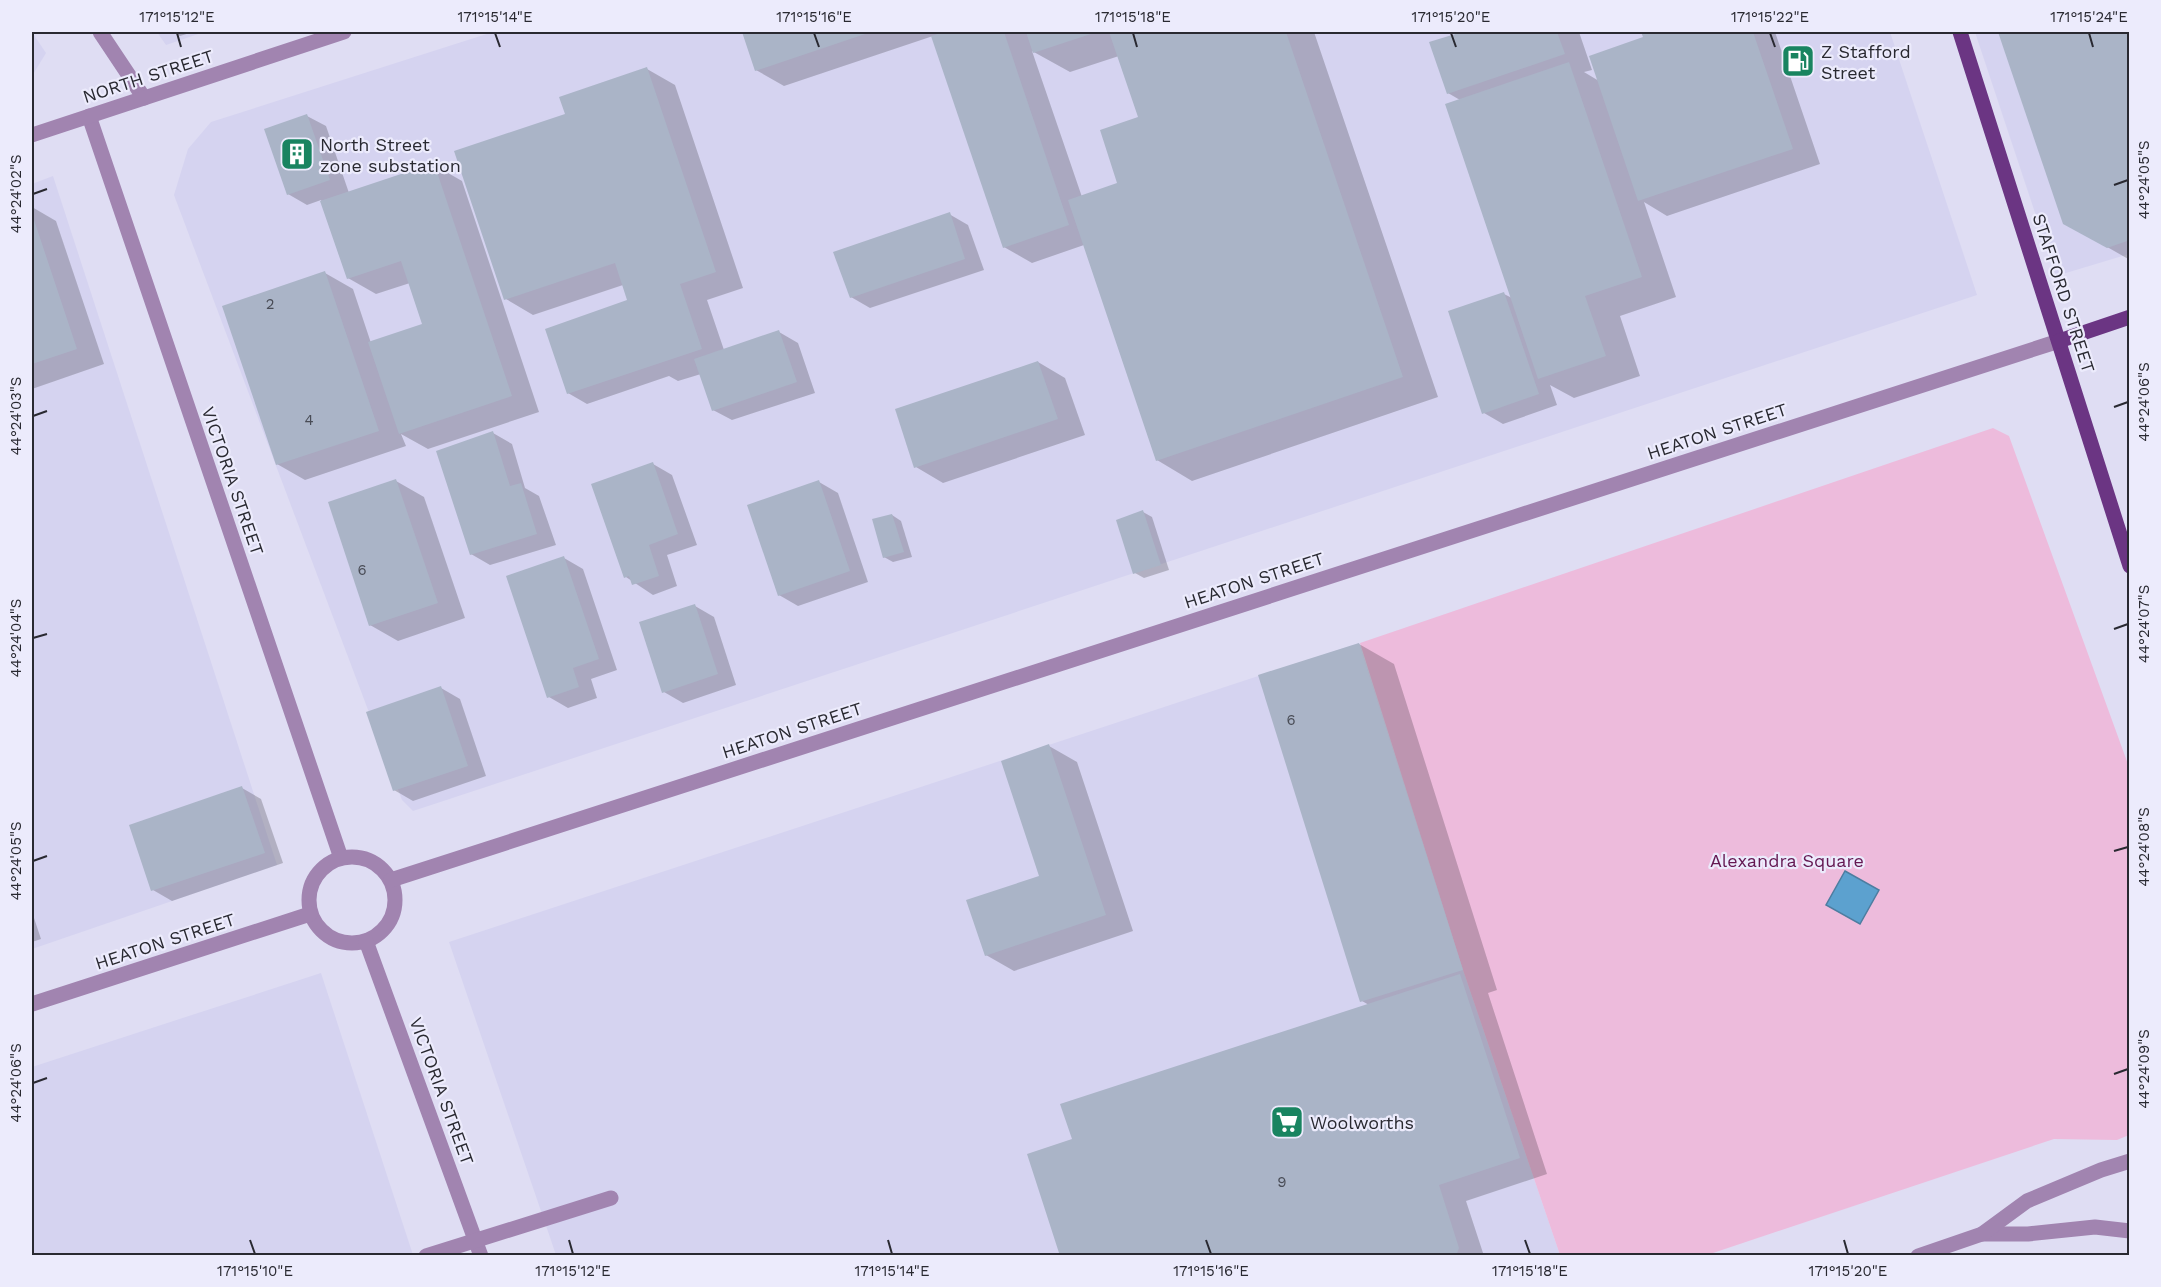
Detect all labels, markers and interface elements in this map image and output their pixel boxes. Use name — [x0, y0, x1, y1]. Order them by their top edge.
text: 171°15'12"E — [139, 8, 215, 26]
text: 171°15'14"E — [458, 8, 533, 26]
text: 171°15'16"E — [776, 8, 852, 26]
text: 171°15'18"E — [1095, 8, 1171, 26]
text: 171°15'20"E — [1412, 8, 1490, 26]
text: 171°15'22"E — [1731, 8, 1809, 26]
text: 171°15'24"E — [2050, 8, 2128, 26]
place label: Z Stafford Street — [1821, 41, 1911, 83]
fuel station icon: Z Stafford Street — [1780, 43, 1816, 79]
street label: NORTH STREET — [80, 45, 216, 107]
place label: North Street zone substation — [320, 134, 461, 176]
building icon: North Street zone substation — [279, 136, 315, 172]
text: 44°24'05"S — [2135, 140, 2153, 220]
text: 44°24'02"S — [7, 154, 25, 234]
street label: STAFFORD STREET — [2028, 211, 2100, 375]
house number: 2 — [266, 295, 274, 313]
text: 44°24'06"S — [2135, 362, 2153, 442]
text: 44°24'03"S — [7, 377, 25, 455]
street label: HEATON STREET — [1644, 398, 1790, 464]
street label: VICTORIA STREET — [198, 404, 268, 558]
house number: 4 — [304, 411, 314, 429]
street label: HEATON STREET — [1181, 547, 1327, 613]
house number: 6 — [357, 561, 367, 579]
text: 44°24'07"S — [2135, 585, 2153, 663]
text: 44°24'04"S — [7, 599, 25, 677]
street label: HEATON STREET — [719, 697, 865, 763]
house number: 6 — [1286, 711, 1296, 729]
text: 44°24'08"S — [2135, 807, 2153, 887]
text: 44°24'05"S — [7, 821, 25, 901]
park label: Alexandra Square — [1710, 850, 1864, 871]
street label: HEATON STREET — [92, 908, 238, 974]
street label: VICTORIA STREET — [406, 1014, 479, 1168]
text: 44°24'09"S — [2135, 1029, 2153, 1109]
text: 44°24'06"S — [7, 1043, 25, 1123]
supermarket icon: Woolworths — [1269, 1104, 1305, 1140]
place label: Woolworths — [1310, 1112, 1414, 1133]
house number: 9 — [1277, 1173, 1287, 1191]
text: 171°15'10"E — [217, 1262, 293, 1280]
text: 171°15'12"E — [535, 1262, 611, 1280]
text: 171°15'14"E — [855, 1262, 930, 1280]
text: 171°15'16"E — [1173, 1262, 1249, 1280]
text: 171°15'18"E — [1492, 1262, 1568, 1280]
text: 171°15'20"E — [1809, 1262, 1887, 1280]

